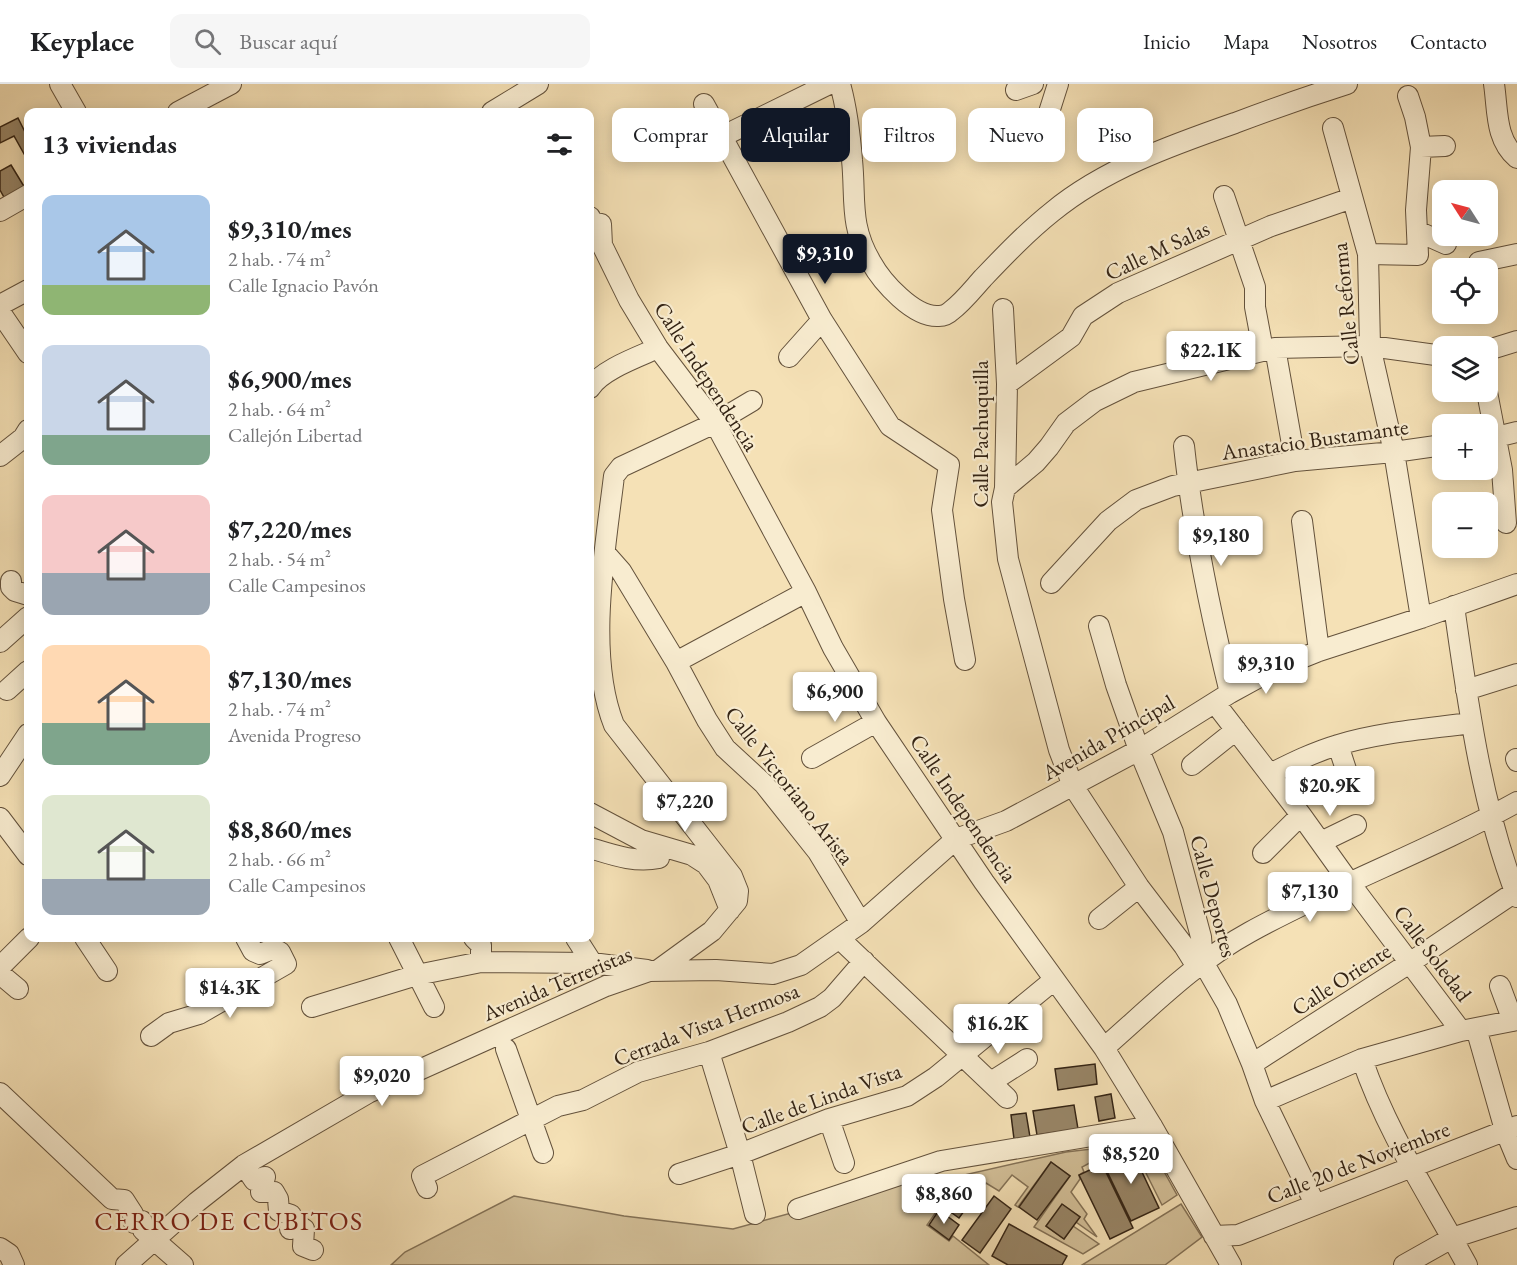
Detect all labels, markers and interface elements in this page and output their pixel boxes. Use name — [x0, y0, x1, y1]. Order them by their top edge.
search box — [170, 14, 590, 68]
text: Keyplace — [30, 23, 134, 59]
icon: search — [191, 25, 224, 58]
text: Buscar aquí — [239, 27, 337, 56]
text: Inicio — [1143, 28, 1190, 55]
text: Mapa — [1223, 28, 1269, 55]
text: Nosotros — [1302, 28, 1377, 55]
text: Contacto — [1410, 28, 1487, 55]
chip: Comprar — [612, 108, 729, 162]
chip: Alquilar — [741, 108, 850, 162]
chip: Filtros — [862, 108, 956, 162]
chip: Nuevo — [968, 108, 1065, 162]
chip: Piso — [1077, 108, 1153, 162]
text: 13 viviendas — [42, 127, 177, 161]
icon: filters — [543, 128, 576, 161]
north arrow — [1432, 180, 1498, 246]
map controls — [1432, 180, 1498, 558]
text: $9,310/mes — [228, 212, 352, 246]
street label: Calle M Salas — [1100, 214, 1214, 287]
icon: home — [90, 219, 162, 291]
pin: $9,310 — [776, 234, 874, 285]
text: $9,310 — [797, 240, 853, 266]
street label: Calle Reforma — [1325, 241, 1366, 367]
text: 2 hab. · 74 m² — [228, 246, 331, 272]
button: locate — [1432, 258, 1498, 324]
text: Calle Ignacio Pavón — [228, 272, 379, 298]
street label: Calle Independencia — [647, 296, 766, 457]
pin: $22.1K — [1162, 331, 1260, 382]
button: layers — [1432, 336, 1498, 402]
text: $22.1K — [1180, 337, 1242, 363]
street label: Calle Pachuquilla — [966, 360, 995, 508]
text: $6,900/mes — [228, 362, 352, 396]
icon: home — [90, 369, 162, 441]
text: 2 hab. · 64 m² — [228, 396, 331, 422]
street label: Anastacio Bustamante — [1219, 412, 1411, 467]
button: + — [1432, 414, 1498, 480]
text: Callejón Libertad — [228, 422, 362, 448]
button: − — [1432, 492, 1498, 558]
text: $7,220/mes — [228, 512, 352, 546]
pin: $9,180 — [1172, 516, 1270, 567]
icon: home — [90, 519, 162, 591]
text: $9,180 — [1193, 522, 1249, 548]
text: 2 hab. · 54 m² — [228, 546, 331, 572]
text: Calle Campesinos — [228, 572, 366, 598]
pin: $9,310 — [1217, 644, 1315, 695]
text: $9,310 — [1238, 650, 1294, 676]
text: $7,130/mes — [228, 662, 352, 696]
icon: home — [90, 669, 162, 741]
pin: $6,900 — [786, 672, 884, 723]
text: $6,900 — [807, 678, 863, 704]
street label: Avenida Principal — [1036, 688, 1180, 788]
text: 2 hab. · 74 m² — [228, 696, 331, 722]
street label: Calle Victoriano Arista — [719, 700, 861, 871]
text: Avenida Progreso — [228, 722, 361, 748]
street label: Calle Independencia — [903, 729, 1024, 888]
pin: $20.9K — [1281, 766, 1379, 817]
text: $20.9K — [1299, 772, 1361, 798]
pin: $7,220 — [636, 782, 734, 833]
text: $7,220 — [657, 788, 713, 814]
text: $8,860/mes — [228, 812, 352, 846]
icon: home — [90, 819, 162, 891]
street label: Calle Deportes — [1183, 832, 1244, 960]
text: 2 hab. · 66 m² — [228, 846, 331, 872]
text: Calle Campesinos — [228, 872, 366, 898]
pin: $7,130 — [1261, 872, 1359, 923]
text: $7,130 — [1282, 878, 1338, 904]
street label: Calle Soledad — [1387, 899, 1479, 1008]
street label: Calle Oriente — [1286, 936, 1397, 1022]
street label: Avenida Terreristas — [477, 939, 636, 1028]
pin: $14.3K — [181, 968, 279, 1019]
text: $14.3K — [199, 974, 261, 1000]
street label: Cerrada Vista Hermosa — [609, 976, 803, 1073]
pin: $16.2K — [949, 1004, 1047, 1055]
text: $16.2K — [967, 1010, 1029, 1036]
pin: $9,020 — [333, 1056, 431, 1107]
street label: Calle de Linda Vista — [737, 1056, 906, 1141]
text: $9,020 — [354, 1062, 410, 1088]
street label: Calle 20 de Noviembre — [1263, 1114, 1454, 1211]
pin: $8,520 — [1082, 1134, 1180, 1185]
text: $8,520 — [1103, 1140, 1159, 1166]
pin: $8,860 — [895, 1174, 993, 1225]
text: $8,860 — [916, 1180, 972, 1206]
district label: CERRO DE CUBITOS — [94, 1204, 364, 1238]

